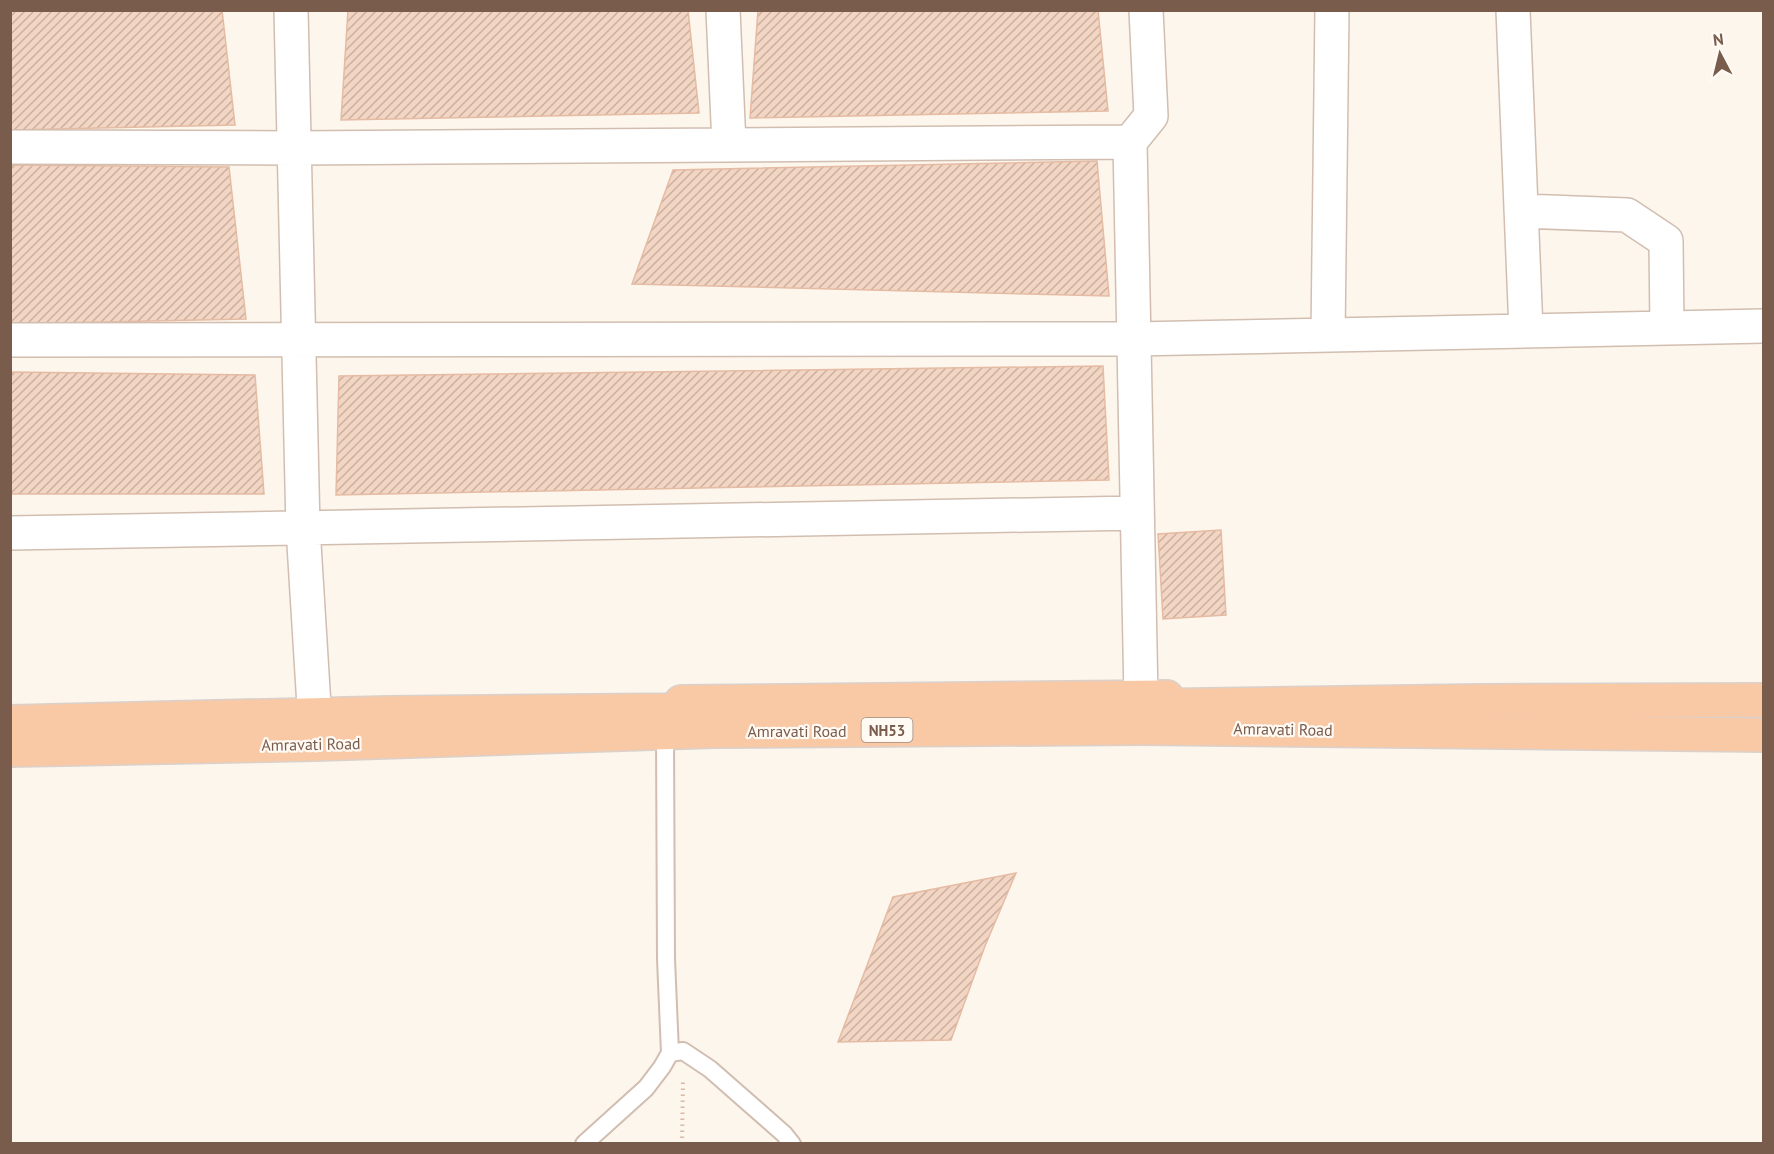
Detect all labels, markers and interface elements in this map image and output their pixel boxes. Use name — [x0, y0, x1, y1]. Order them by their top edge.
north arrow — [1690, 24, 1750, 84]
text: N — [1712, 29, 1725, 50]
road number: NH53 — [862, 718, 912, 742]
street label: Amravati Road — [1233, 718, 1333, 740]
street label: Amravati Road — [747, 721, 847, 741]
street label: Amravati Road — [261, 733, 361, 755]

